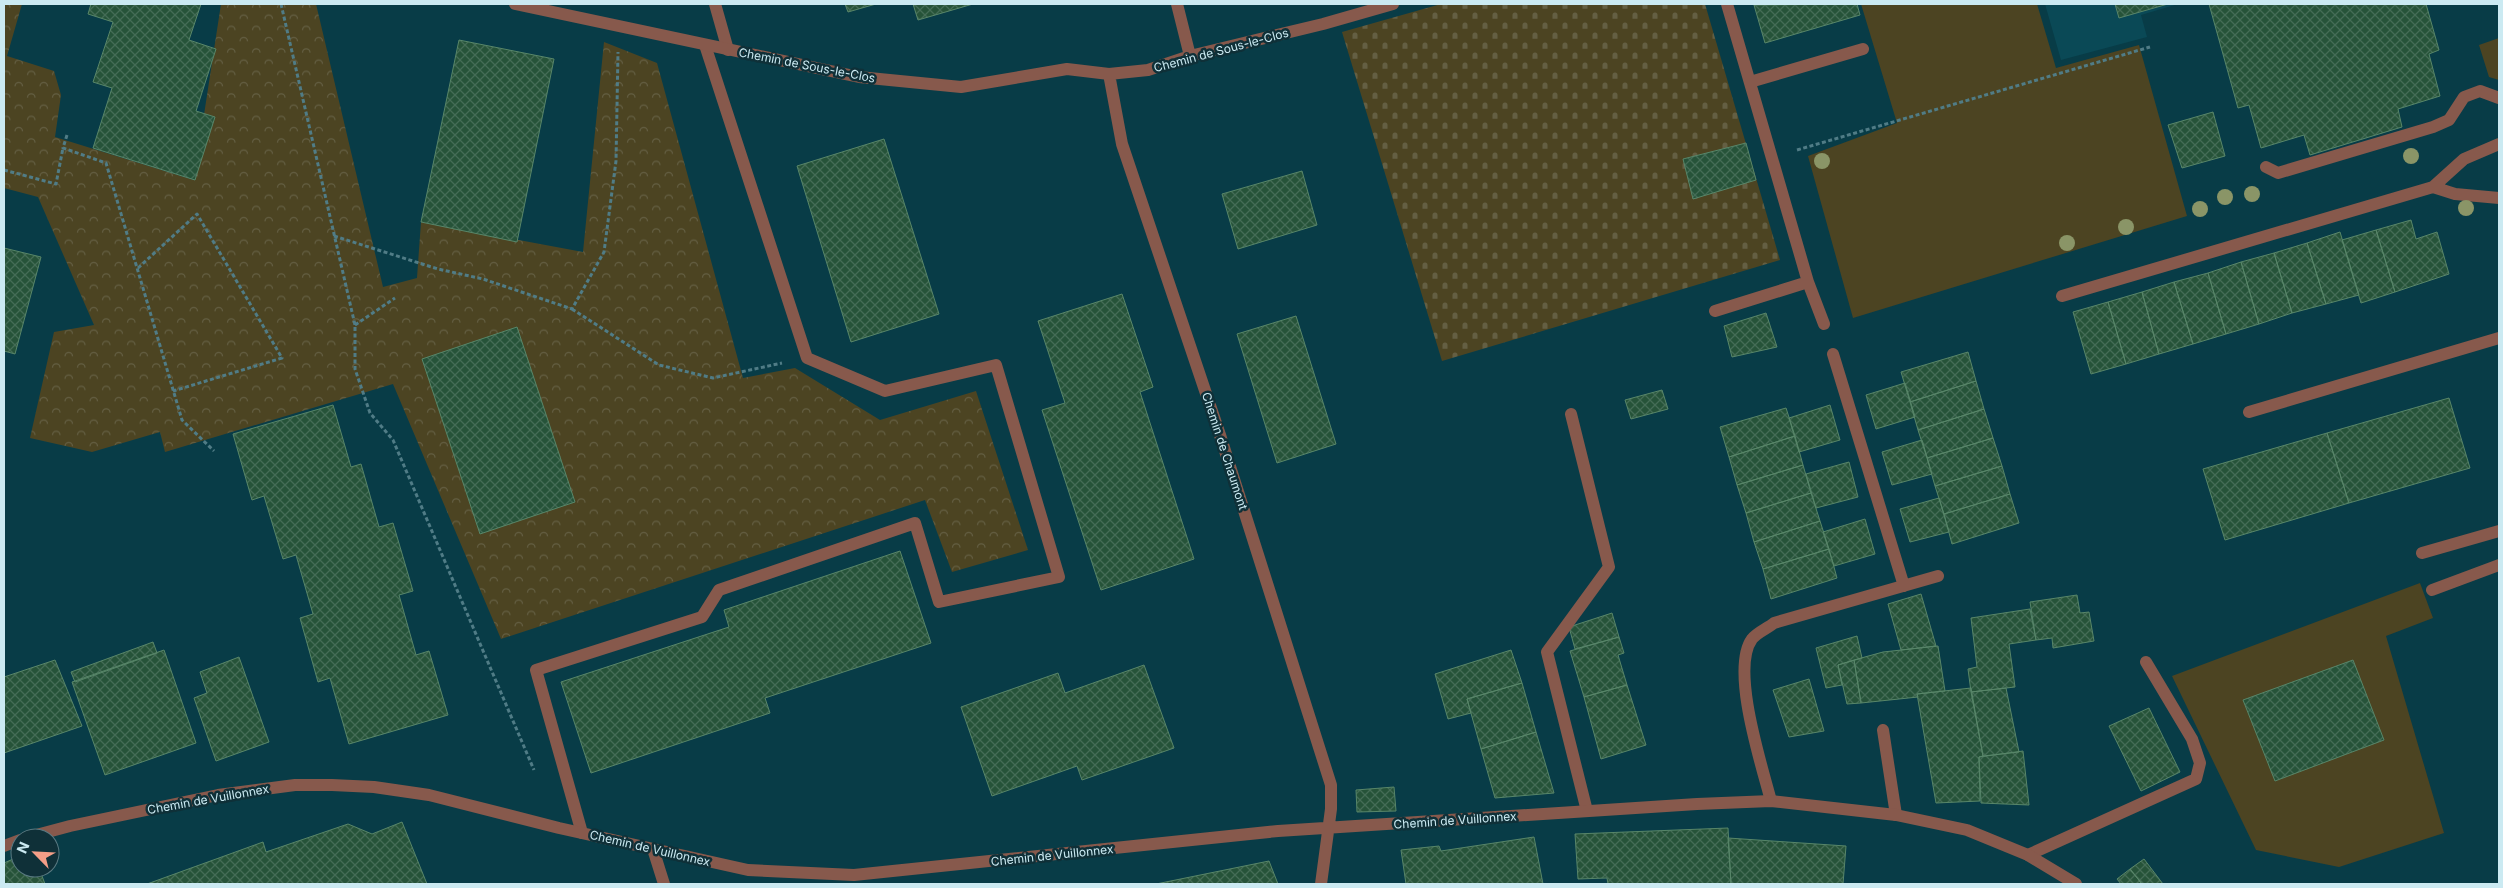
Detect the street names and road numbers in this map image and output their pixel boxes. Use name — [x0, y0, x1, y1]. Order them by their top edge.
street label: Chemin de Sous-le-Clos — [1152, 25, 1290, 75]
street label: Chemin de Sous-le-Clos — [737, 44, 877, 86]
street label: Chemin de Chaumont — [1199, 390, 1251, 512]
street label: Chemin de Vuillonnex — [146, 781, 270, 817]
street label: Chemin de Vuillonnex — [1393, 808, 1517, 832]
street label: Chemin de Vuillonnex — [588, 827, 712, 869]
street label: Chemin de Vuillonnex — [990, 841, 1114, 869]

